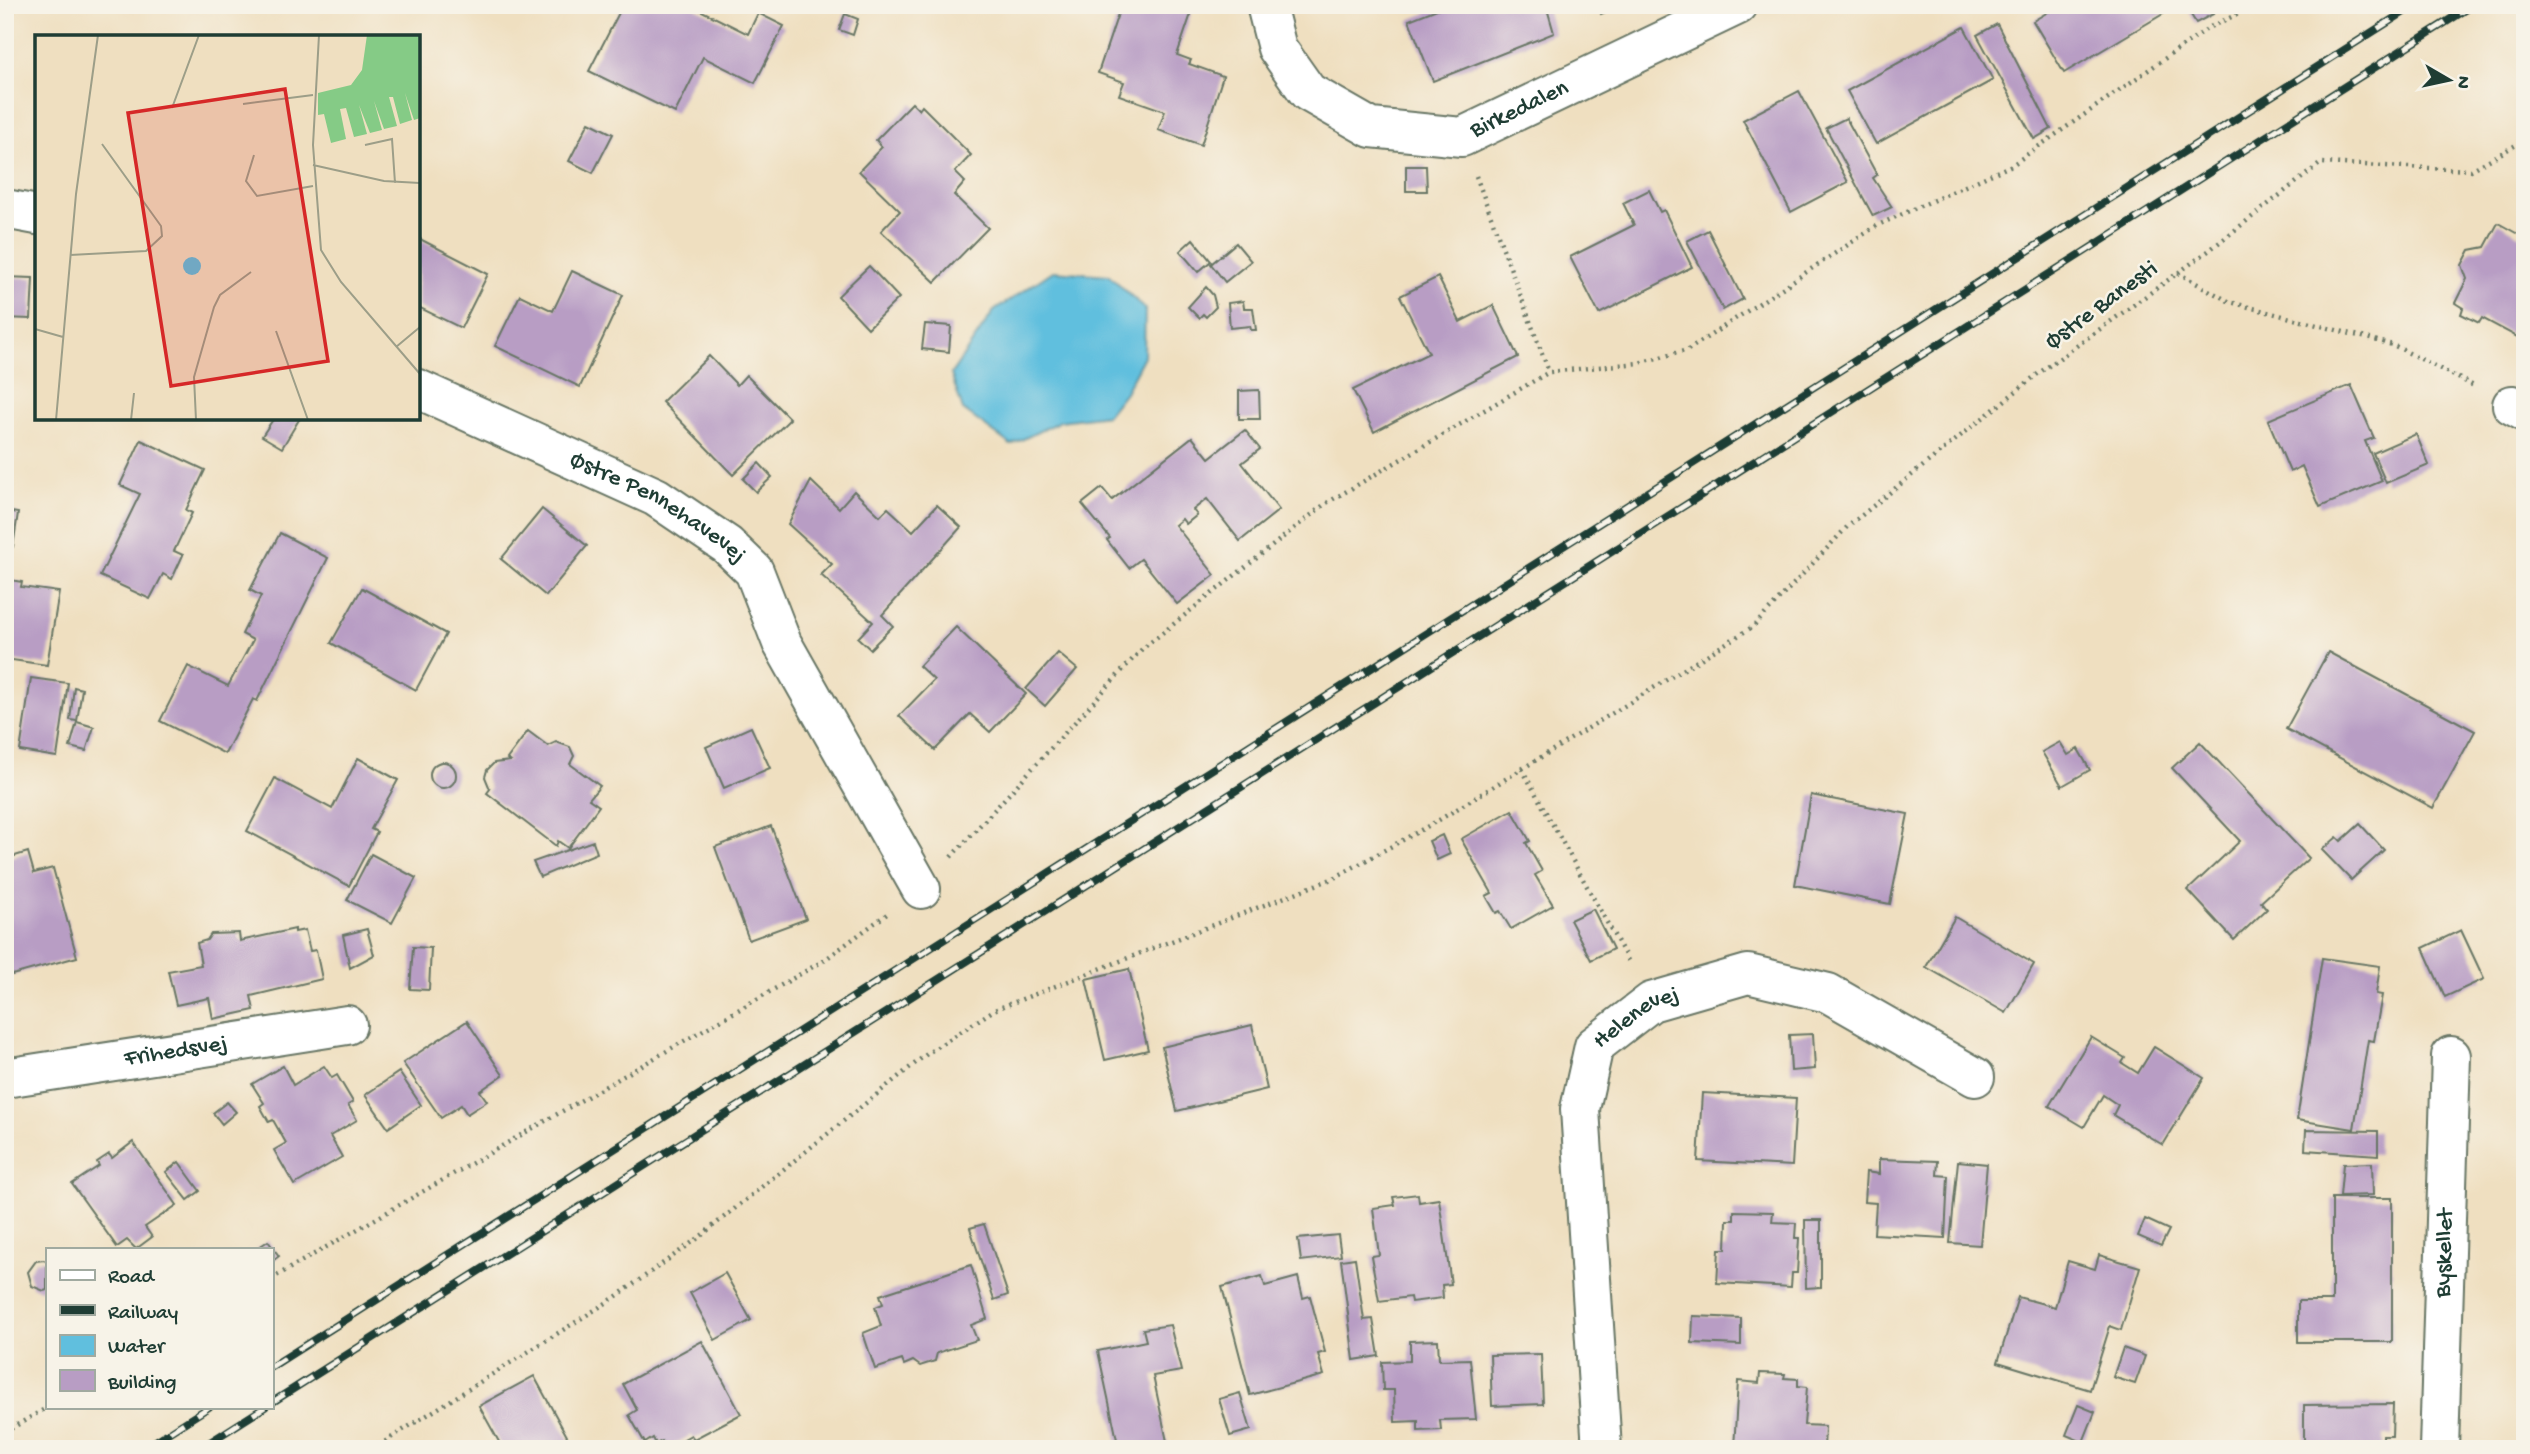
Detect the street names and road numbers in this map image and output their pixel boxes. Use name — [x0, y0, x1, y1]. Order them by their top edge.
street label: Birkedalen — [1465, 73, 1574, 146]
street label: Østre Banesti — [2040, 255, 2164, 357]
street label: Østre Pennehavevej — [565, 445, 752, 570]
street label: Helenevej — [1587, 980, 1682, 1056]
street label: Frihedsvej — [121, 1029, 230, 1074]
street label: Byskellet — [2429, 1206, 2461, 1299]

